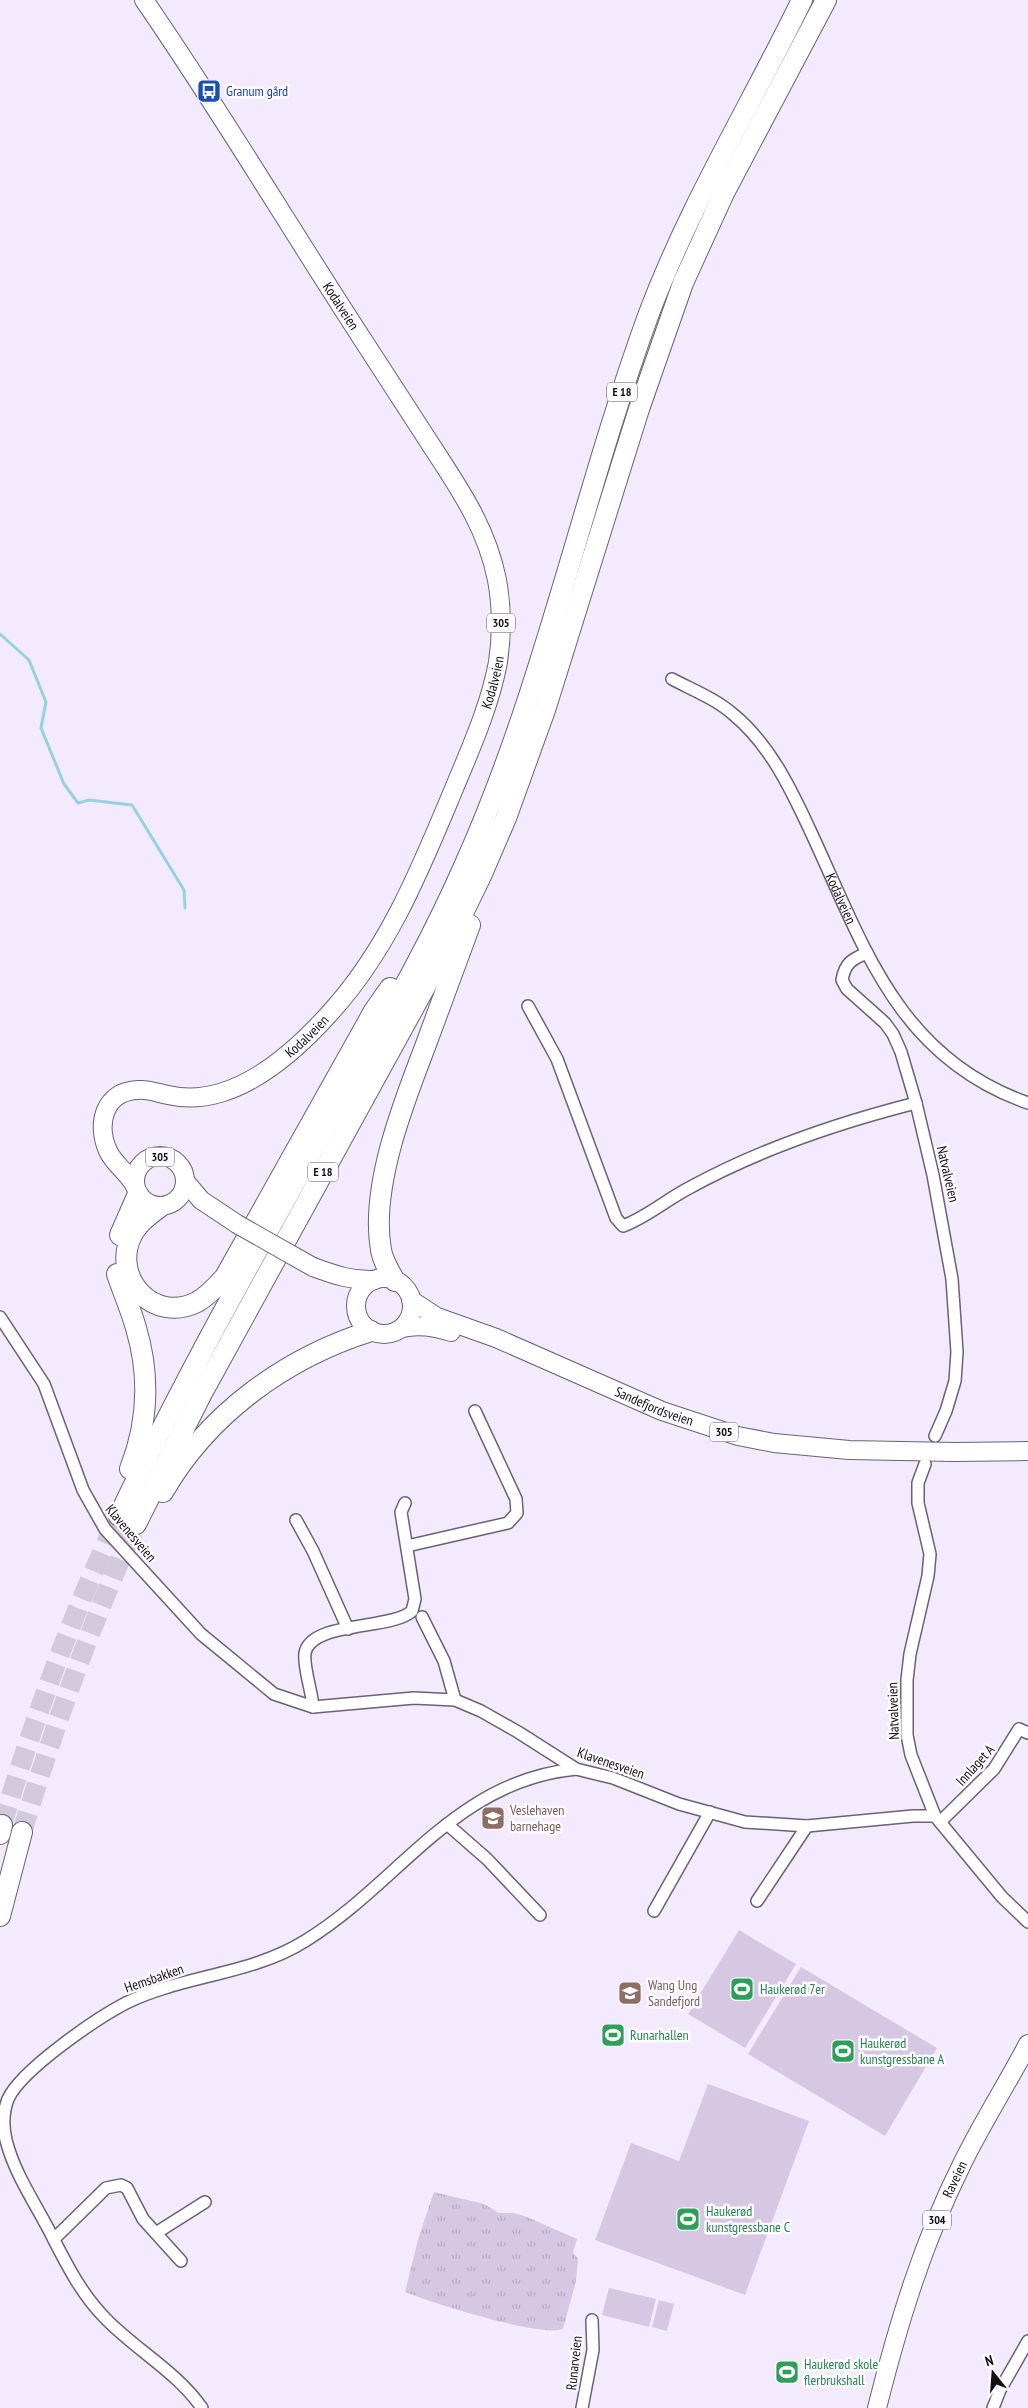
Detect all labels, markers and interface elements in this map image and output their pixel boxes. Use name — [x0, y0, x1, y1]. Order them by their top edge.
bus stop icon: Granum gård — [196, 78, 222, 104]
place label: Granum gård — [226, 82, 288, 100]
street label: Kodalveien — [319, 279, 363, 333]
road number: E 18 — [607, 382, 637, 402]
road number: 305 — [487, 614, 515, 632]
street label: Kodalveien — [477, 655, 508, 711]
street label: Kodalveien — [822, 870, 860, 927]
street label: Kodalveien — [281, 1011, 332, 1061]
street label: Natvalveien — [933, 1144, 963, 1204]
road number: 305 — [146, 1148, 174, 1166]
road number: E 18 — [308, 1162, 338, 1182]
street label: Sandefjordsveien — [612, 1382, 696, 1430]
road number: 305 — [710, 1422, 738, 1441]
street label: Klavenesveien — [102, 1500, 160, 1566]
street label: Natvalveien — [883, 1682, 903, 1740]
street label: Innlaget A — [952, 1740, 998, 1789]
street label: Klavenesveien — [575, 1743, 647, 1783]
place label: Veslehaven barnehage — [509, 1801, 564, 1835]
school or university icon: Veslehaven barnehage — [480, 1805, 506, 1831]
street label: Hemsbakken — [122, 1959, 186, 1997]
place label: Wang Ung Sandefjord — [648, 1976, 700, 2010]
sports icon: Haukerød 7er — [729, 1976, 755, 2002]
school or university icon: Wang Ung Sandefjord — [617, 1980, 643, 2006]
place label: Haukerød 7er — [760, 1980, 825, 1998]
sports icon: Runarhallen — [600, 2022, 626, 2048]
place label: Runarhallen — [630, 2026, 689, 2044]
place label: Haukerød kunstgressbane A — [860, 2034, 944, 2068]
sports icon: Haukerød kunstgressbane A — [830, 2038, 856, 2064]
street label: Raveien — [938, 2158, 971, 2200]
place label: Haukerød kunstgressbane C — [706, 2202, 791, 2236]
sports icon: Haukerød kunstgressbane C — [675, 2206, 701, 2232]
road number: 304 — [923, 2210, 951, 2230]
street label: Runarveien — [562, 2335, 586, 2391]
north arrow — [968, 2348, 1018, 2398]
text: N — [983, 2351, 995, 2370]
place label: Haukerød skole flerbrukshall — [804, 2355, 879, 2389]
sports icon: Haukerød skole flerbrukshall — [774, 2359, 800, 2385]

